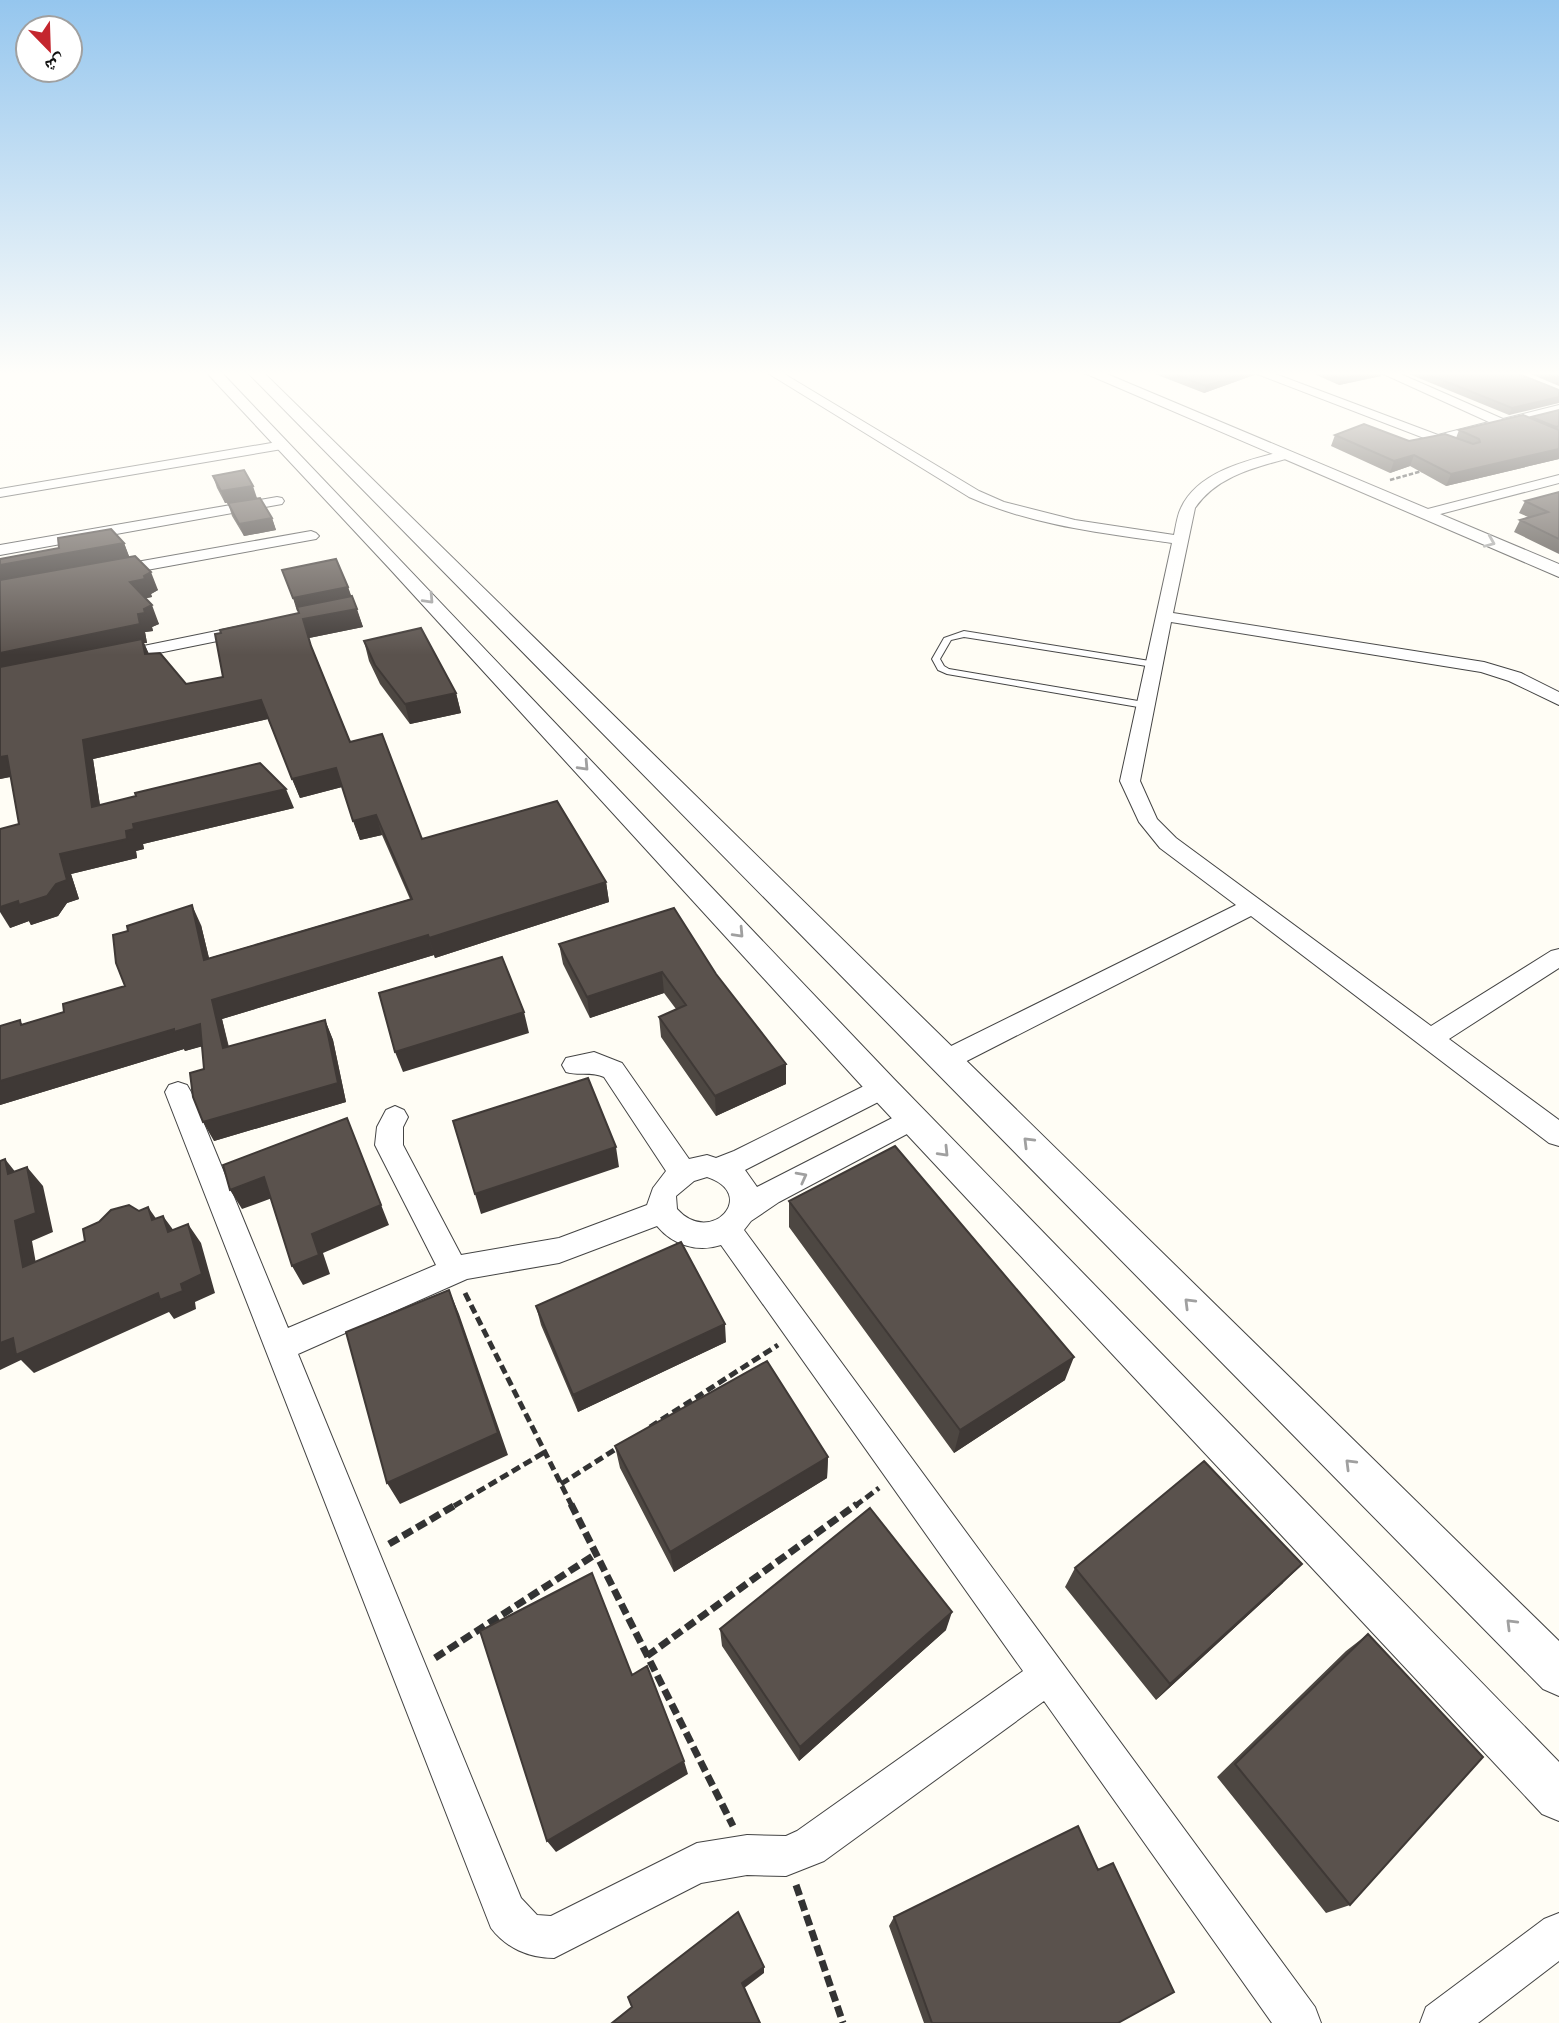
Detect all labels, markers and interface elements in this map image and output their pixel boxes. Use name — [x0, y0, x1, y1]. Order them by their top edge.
north arrow — [14, 14, 84, 84]
text: ش — [42, 50, 70, 81]
one-way arrow — [1483, 534, 1496, 548]
one-way arrow — [420, 591, 433, 604]
one-way arrow — [575, 758, 588, 771]
one-way arrow — [730, 925, 743, 938]
one-way arrow — [1024, 1138, 1036, 1150]
one-way arrow — [936, 1144, 949, 1157]
one-way arrow — [795, 1172, 807, 1186]
one-way arrow — [1184, 1298, 1197, 1311]
one-way arrow — [1345, 1459, 1358, 1472]
one-way arrow — [1506, 1620, 1519, 1633]

